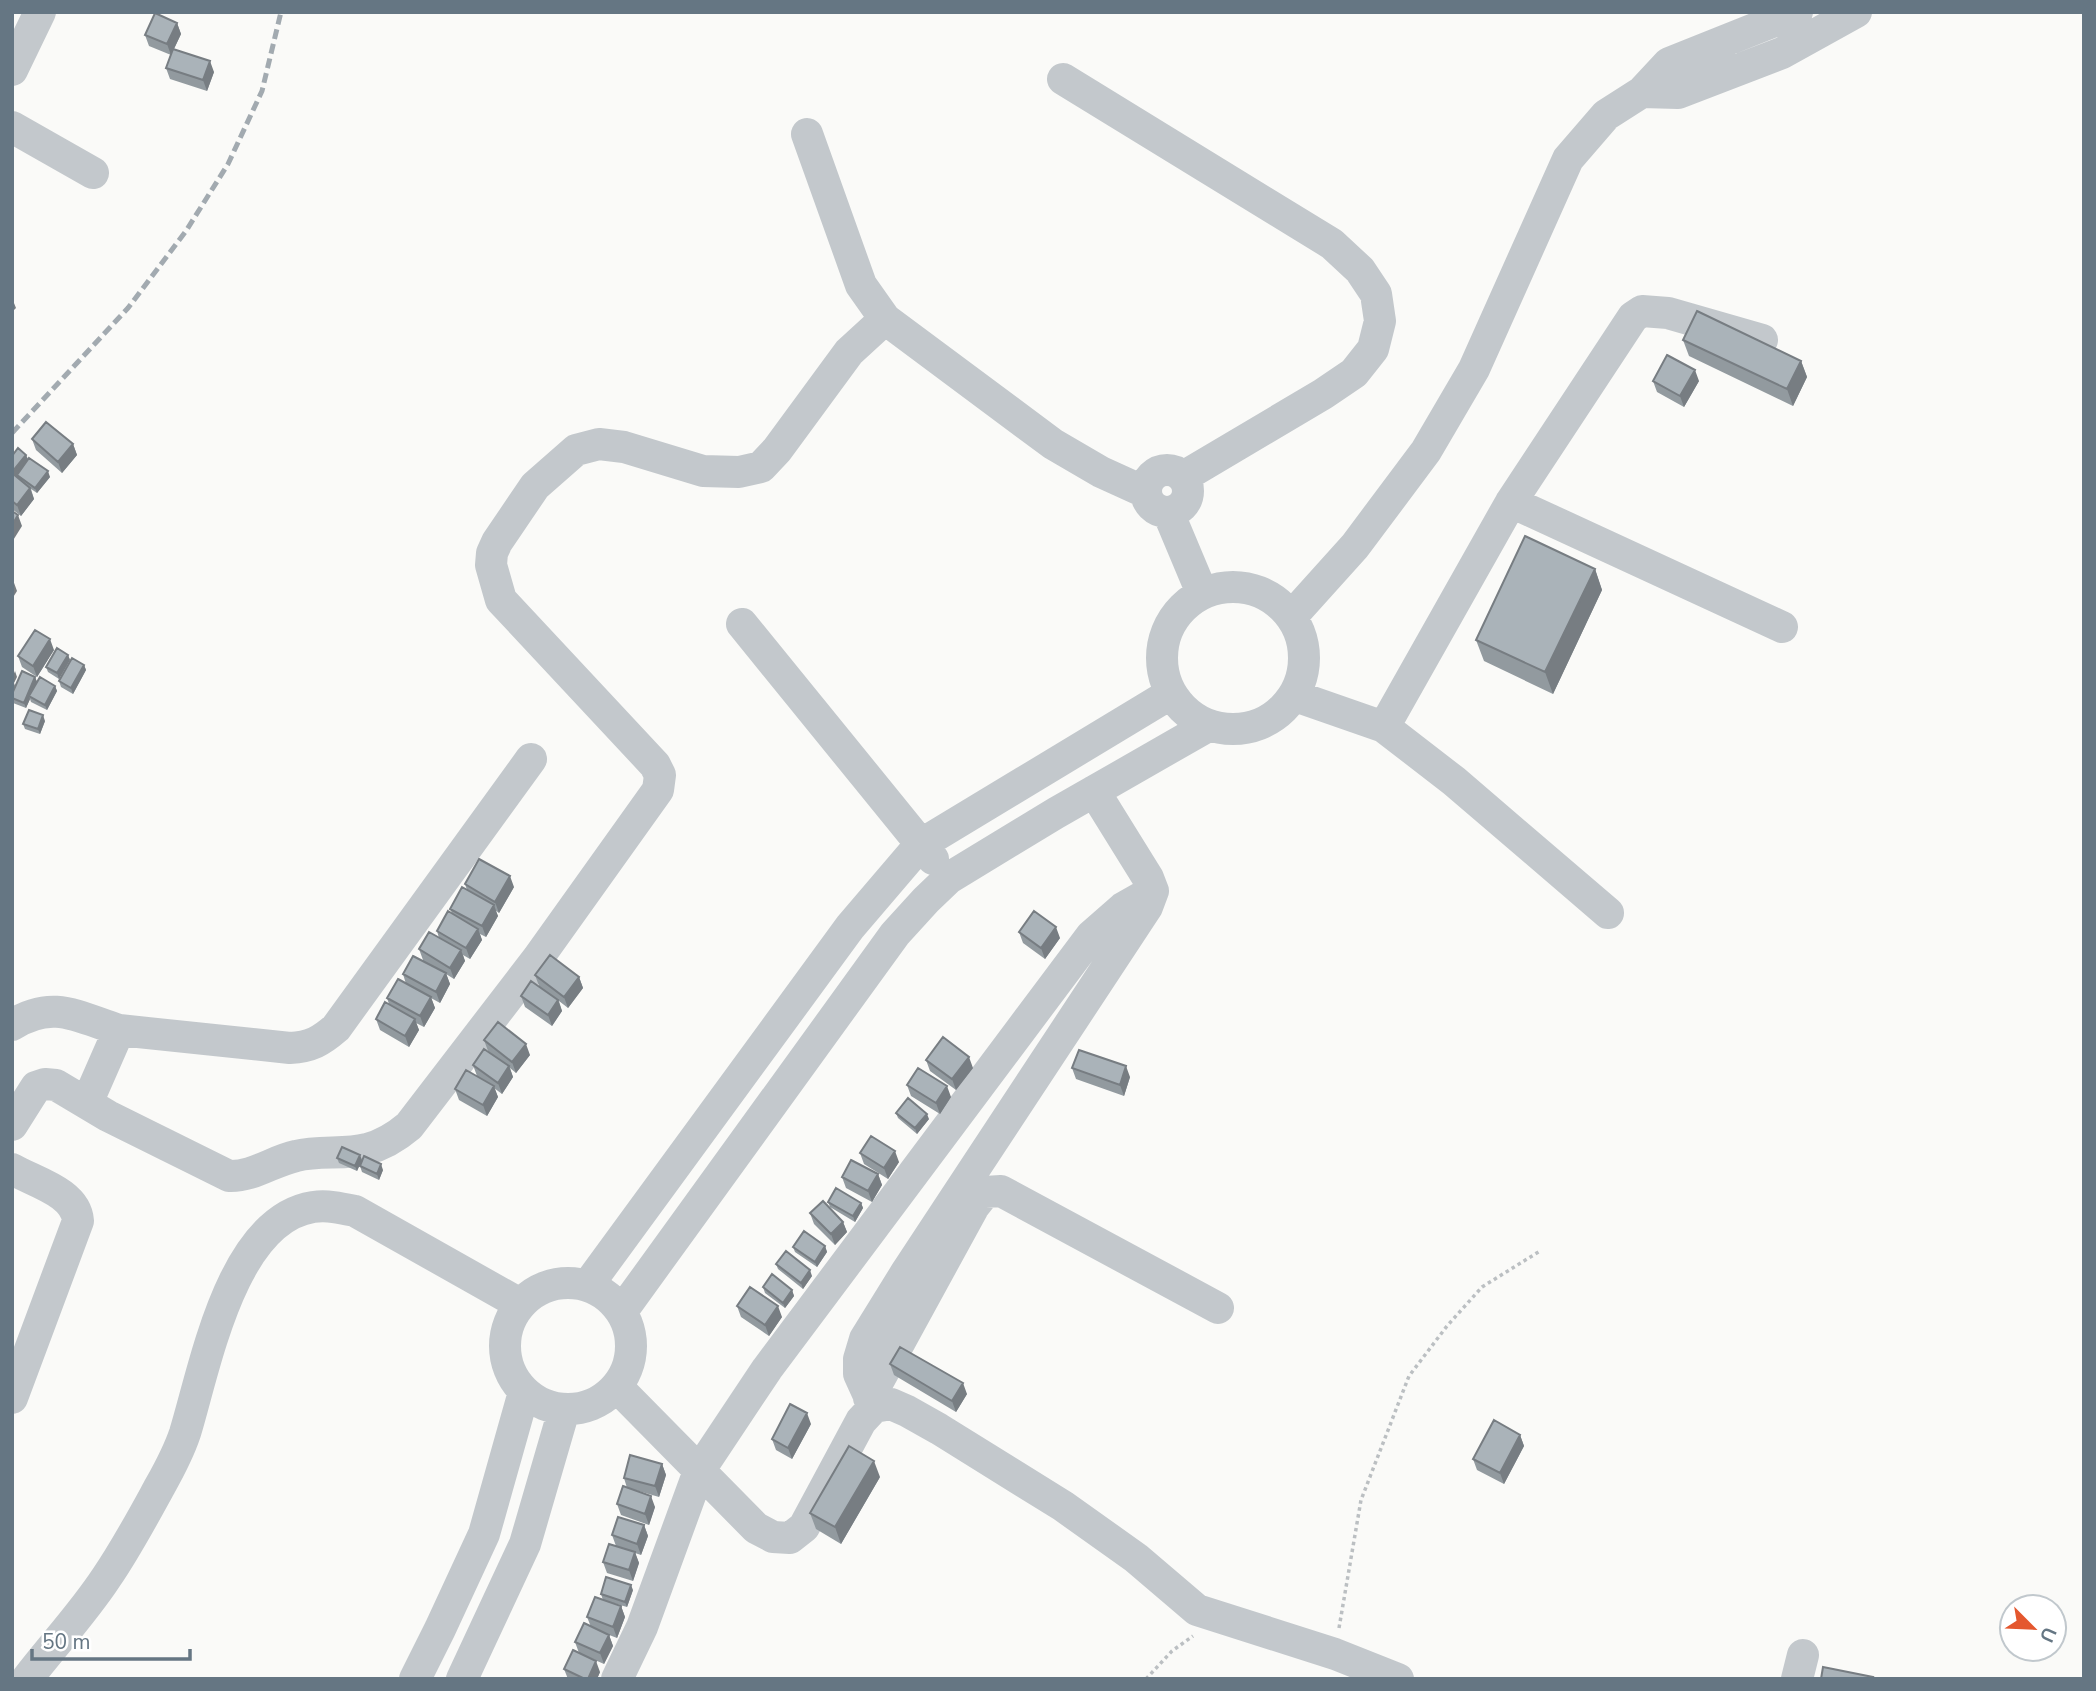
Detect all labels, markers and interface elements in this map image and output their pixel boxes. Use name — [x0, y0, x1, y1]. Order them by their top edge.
north arrow — [1998, 1593, 2068, 1663]
scale bar — [32, 1618, 189, 1662]
text: U — [2033, 1623, 2062, 1646]
text: 50 m — [42, 1628, 91, 1656]

